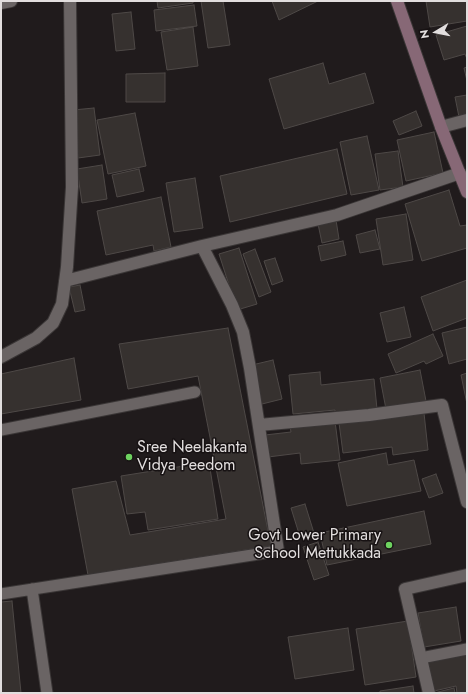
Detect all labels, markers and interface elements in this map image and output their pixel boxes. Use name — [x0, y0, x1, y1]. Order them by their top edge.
north arrow — [416, 12, 456, 52]
text: N — [416, 28, 433, 40]
place label: Sree Neelakanta Vidya Peedom — [137, 438, 247, 476]
marker: Sree Neelakanta Vidya Peedom — [124, 452, 134, 462]
place label: Govt Lower Primary School Mettukkada — [248, 526, 381, 564]
marker: Govt Lower Primary School Mettukkada — [384, 540, 394, 550]

